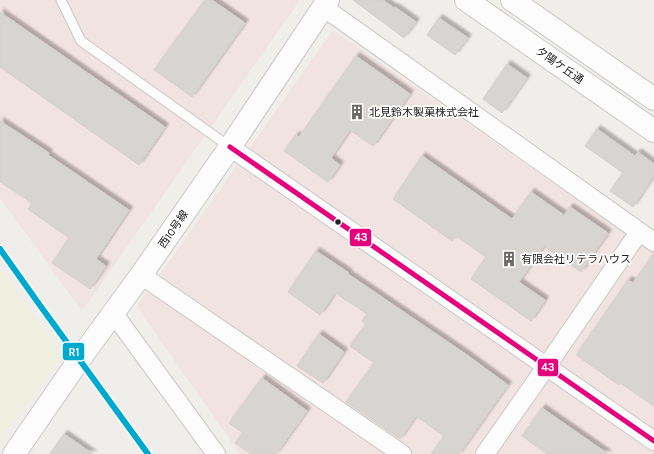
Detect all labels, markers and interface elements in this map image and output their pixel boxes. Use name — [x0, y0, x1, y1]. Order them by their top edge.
street label: 夕陽ケ丘通 — [533, 44, 586, 87]
building icon: 北見鈴木製菓株式会社 — [348, 103, 366, 121]
place label: 北見鈴木製菓株式会社 — [369, 106, 479, 119]
street label: 西10号線 — [156, 208, 191, 251]
unlabelled marker — [333, 217, 343, 227]
line badge: 43 — [349, 228, 372, 247]
text: 43 — [354, 231, 368, 244]
building icon: 有限会社リテラハウス — [500, 250, 518, 268]
place label: 有限会社リテラハウス — [521, 253, 631, 266]
line badge: R1 — [62, 342, 85, 361]
text: R1 — [68, 346, 80, 359]
line badge: 43 — [537, 358, 559, 377]
text: 43 — [541, 361, 555, 374]

